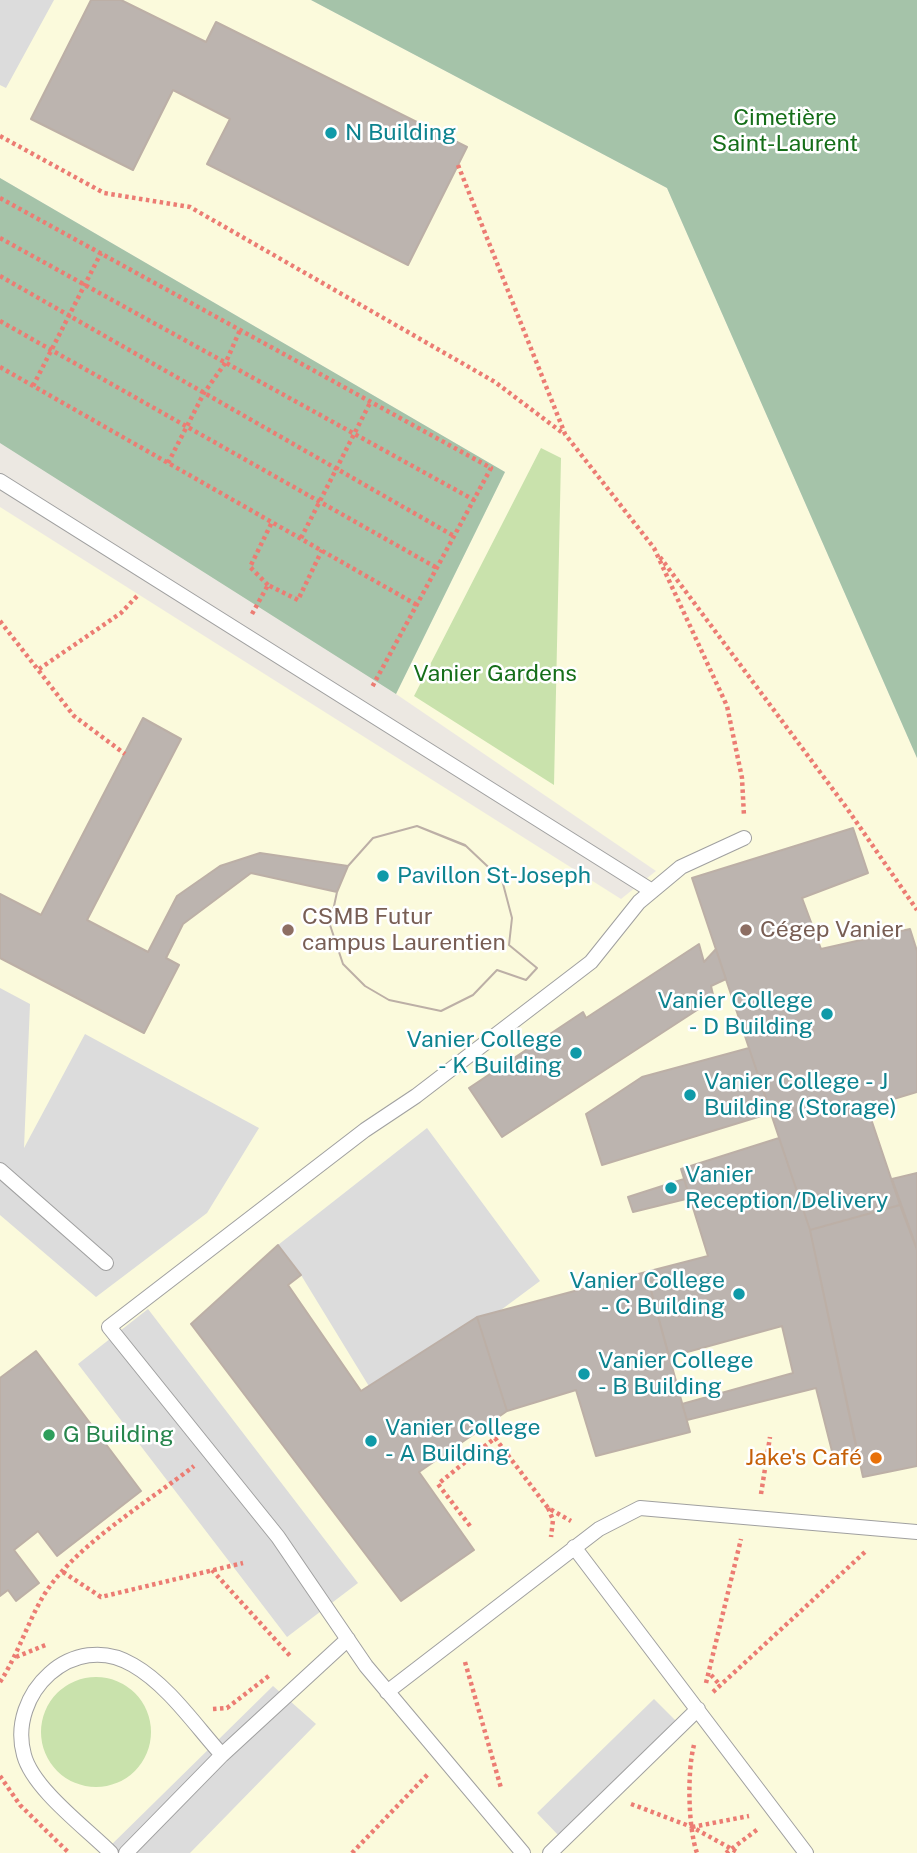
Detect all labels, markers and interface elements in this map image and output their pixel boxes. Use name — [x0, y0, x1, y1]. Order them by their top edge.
park label: Cimetière Saint-Laurent — [712, 104, 858, 158]
place label: N Building — [345, 119, 456, 147]
marker: N Building — [323, 125, 339, 141]
park label: Vanier Gardens — [413, 660, 577, 688]
place label: Pavillon St-Joseph — [397, 862, 591, 890]
marker: Pavillon St-Joseph — [375, 868, 391, 884]
place label: CSMB Futur campus Laurentien — [302, 903, 506, 957]
place label: Cégep Vanier — [760, 916, 903, 944]
marker: CSMB Futur campus Laurentien — [280, 922, 296, 938]
marker: Cégep Vanier — [738, 922, 754, 938]
place label: Vanier College - D Building — [658, 987, 813, 1041]
marker: Vanier College - D Building — [819, 1006, 835, 1022]
place label: Vanier College - K Building — [407, 1026, 562, 1080]
marker: Vanier College - K Building — [568, 1045, 584, 1061]
place label: Vanier College - J Building (Storage) — [704, 1068, 897, 1122]
marker: Vanier College - J Building (Storage) — [682, 1087, 698, 1103]
place label: Vanier Reception/Delivery — [685, 1161, 888, 1215]
marker: Vanier Reception/Delivery — [663, 1180, 679, 1196]
place label: Vanier College - C Building — [570, 1267, 725, 1321]
marker: Vanier College - C Building — [731, 1286, 747, 1302]
place label: Vanier College - B Building — [598, 1347, 753, 1401]
marker: Vanier College - B Building — [576, 1366, 592, 1382]
place label: Vanier College - A Building — [385, 1414, 540, 1468]
place label: G Building — [63, 1421, 174, 1449]
marker: G Building — [41, 1427, 57, 1443]
marker: Vanier College - A Building — [363, 1433, 379, 1449]
place label: Jake's Café — [745, 1444, 862, 1472]
marker: Jake's Café — [868, 1450, 884, 1466]

